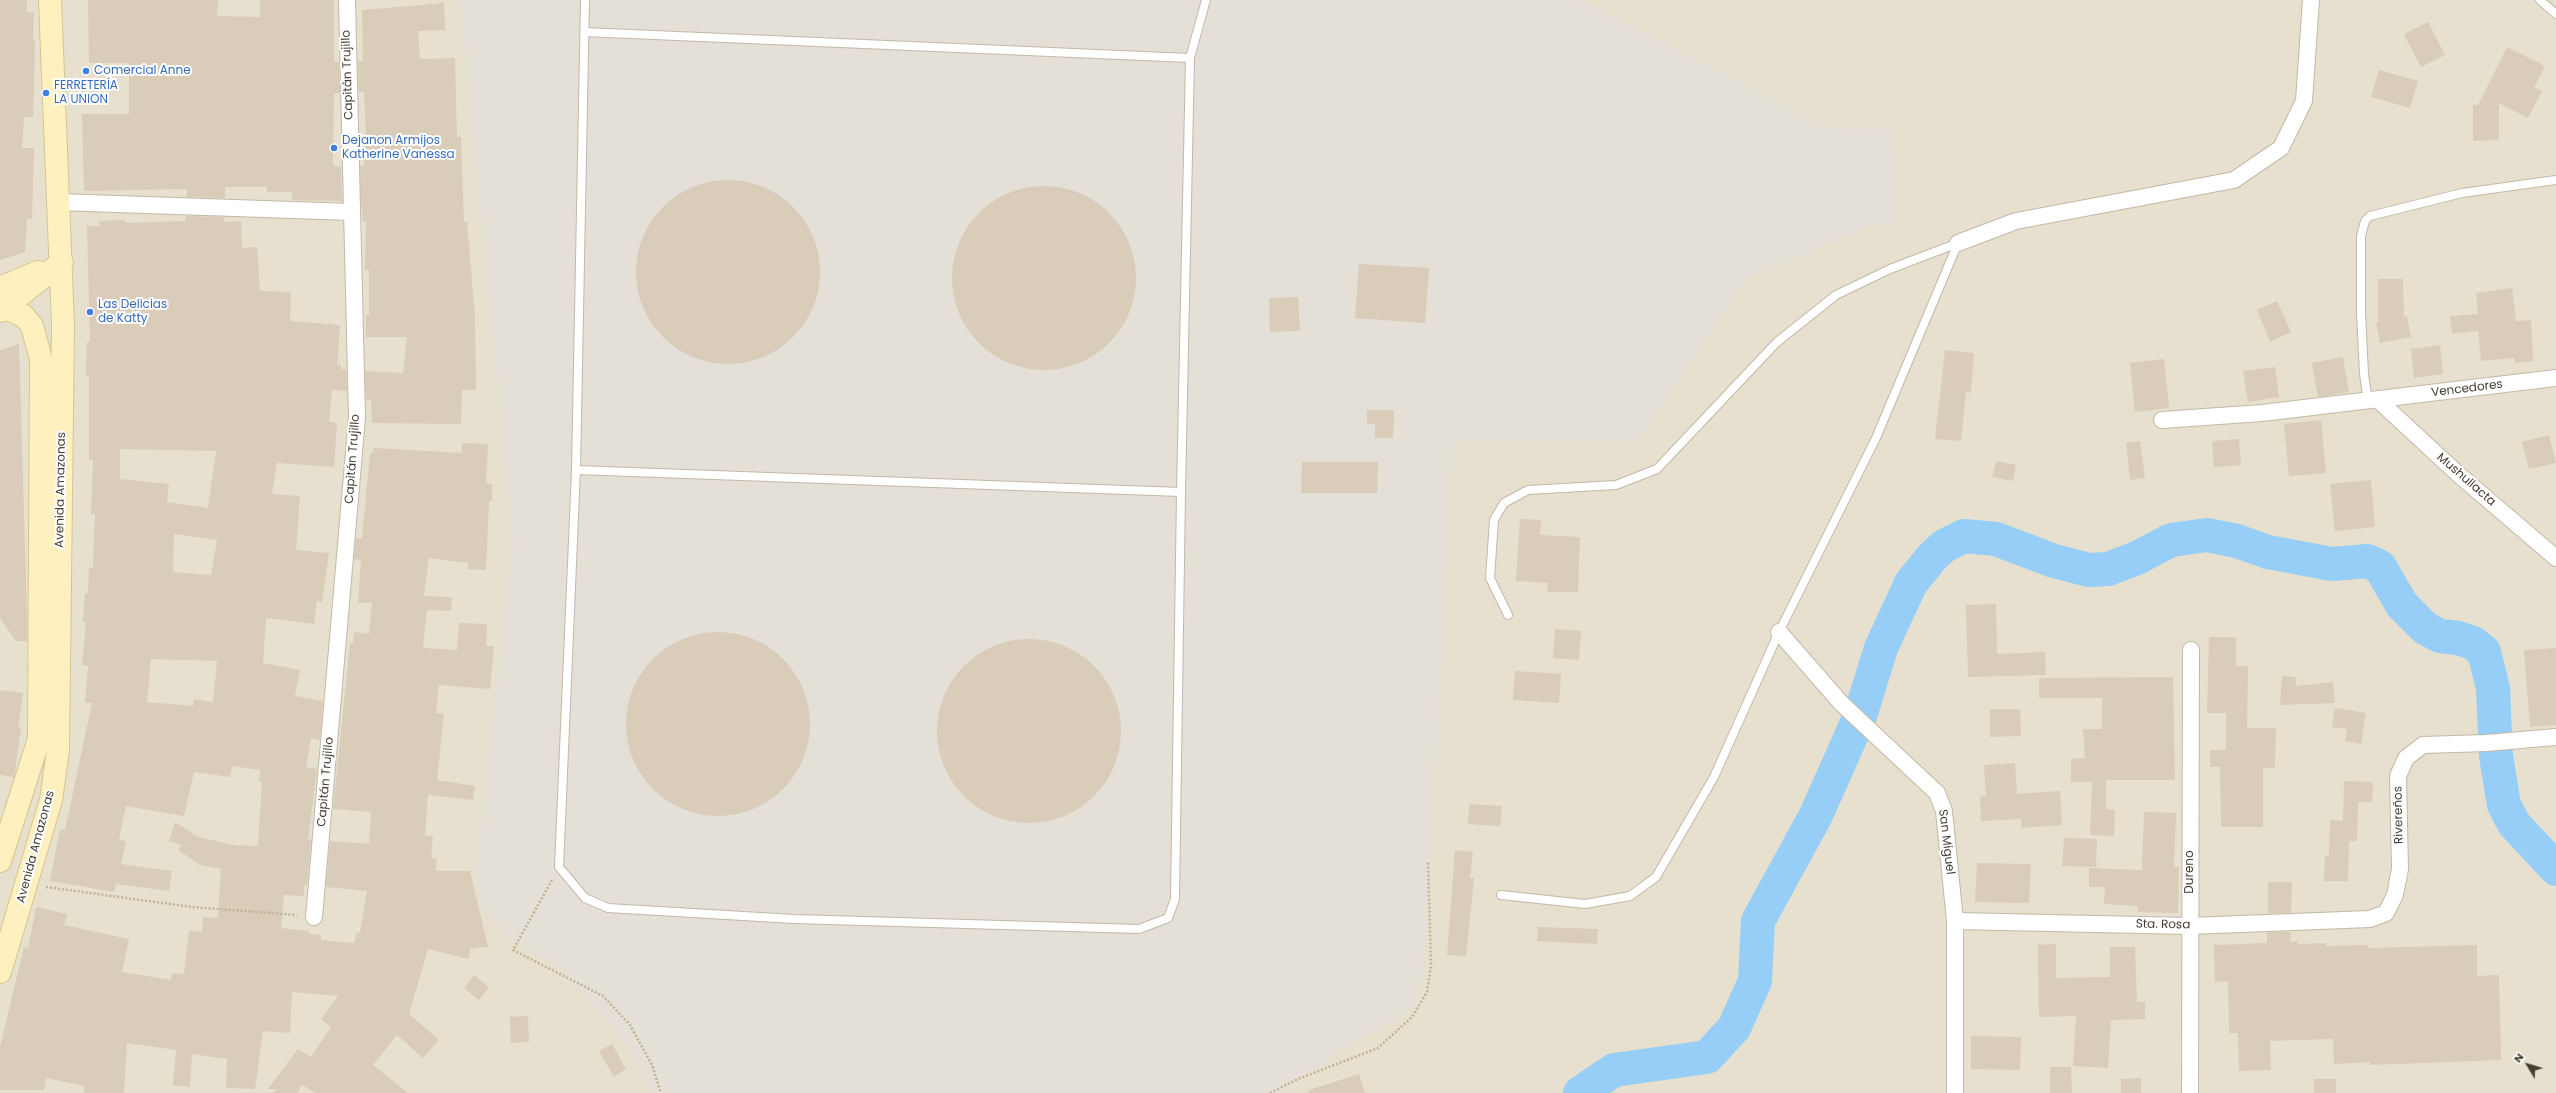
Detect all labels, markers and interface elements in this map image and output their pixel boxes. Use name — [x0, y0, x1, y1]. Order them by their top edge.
street label: Capitán Trujillo — [339, 30, 357, 120]
place label: Comercial Anne — [94, 64, 191, 78]
marker: Comercial Anne — [81, 66, 91, 76]
place label: FERRETERÍA LA UNION — [54, 79, 118, 107]
marker: FERRETERÍA LA UNION — [41, 88, 51, 98]
place label: Dejanon Armijos Katherine Vanessa — [342, 134, 455, 162]
marker: Dejanon Armijos Katherine Vanessa — [329, 143, 339, 153]
place label: Las Delicias de Katty — [98, 298, 167, 326]
marker: Las Delicias de Katty — [85, 307, 95, 317]
street label: Vencedores — [2430, 377, 2504, 401]
street label: Capitán Trujillo — [343, 414, 363, 504]
street label: Avenida Amazonas — [53, 432, 69, 548]
street label: Mushullacta — [2434, 450, 2498, 510]
street label: Capitán Trujillo — [315, 737, 337, 827]
street label: Rivereños — [2391, 786, 2407, 844]
street label: Avenida Amazonas — [14, 789, 58, 905]
street label: San Miguel — [1935, 809, 1957, 875]
street label: Dureno — [2183, 850, 2197, 894]
street label: Sta. Rosa — [2136, 917, 2190, 933]
north arrow — [2508, 1045, 2548, 1085]
text: N — [2510, 1049, 2527, 1066]

